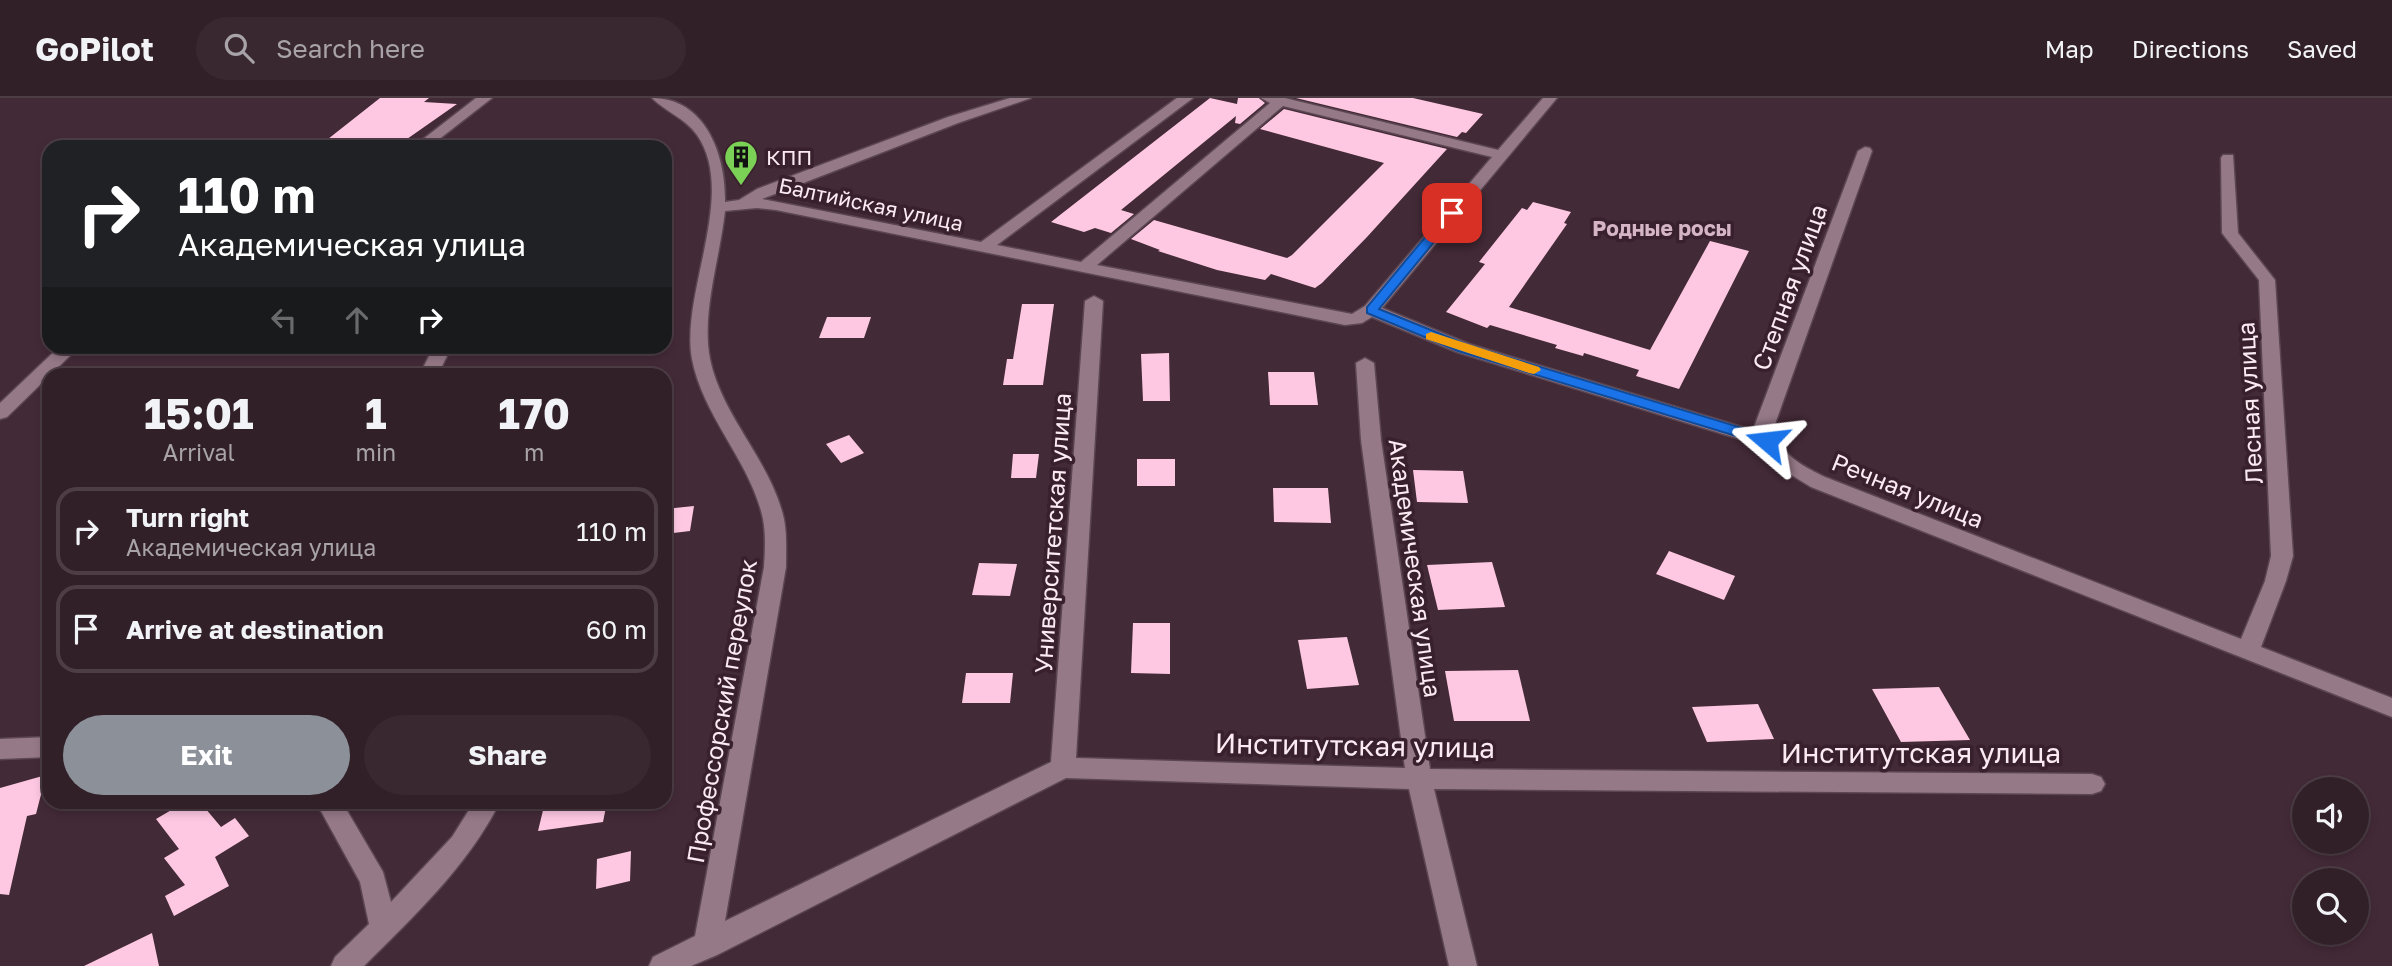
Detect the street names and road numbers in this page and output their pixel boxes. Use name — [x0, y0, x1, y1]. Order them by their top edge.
street label: Балтийская улица — [776, 172, 966, 236]
street label: Степная улица — [1746, 200, 1832, 374]
street label: Лесная улица — [2230, 321, 2268, 485]
street label: Университетская улица — [1028, 392, 1076, 674]
street label: Академическая улица — [1383, 437, 1449, 699]
street label: Речная улица — [1828, 446, 1988, 534]
street label: Профессорский переулок — [680, 557, 762, 865]
street label: Институтская улица — [1215, 726, 1495, 764]
street label: Институтская улица — [1781, 736, 2061, 769]

